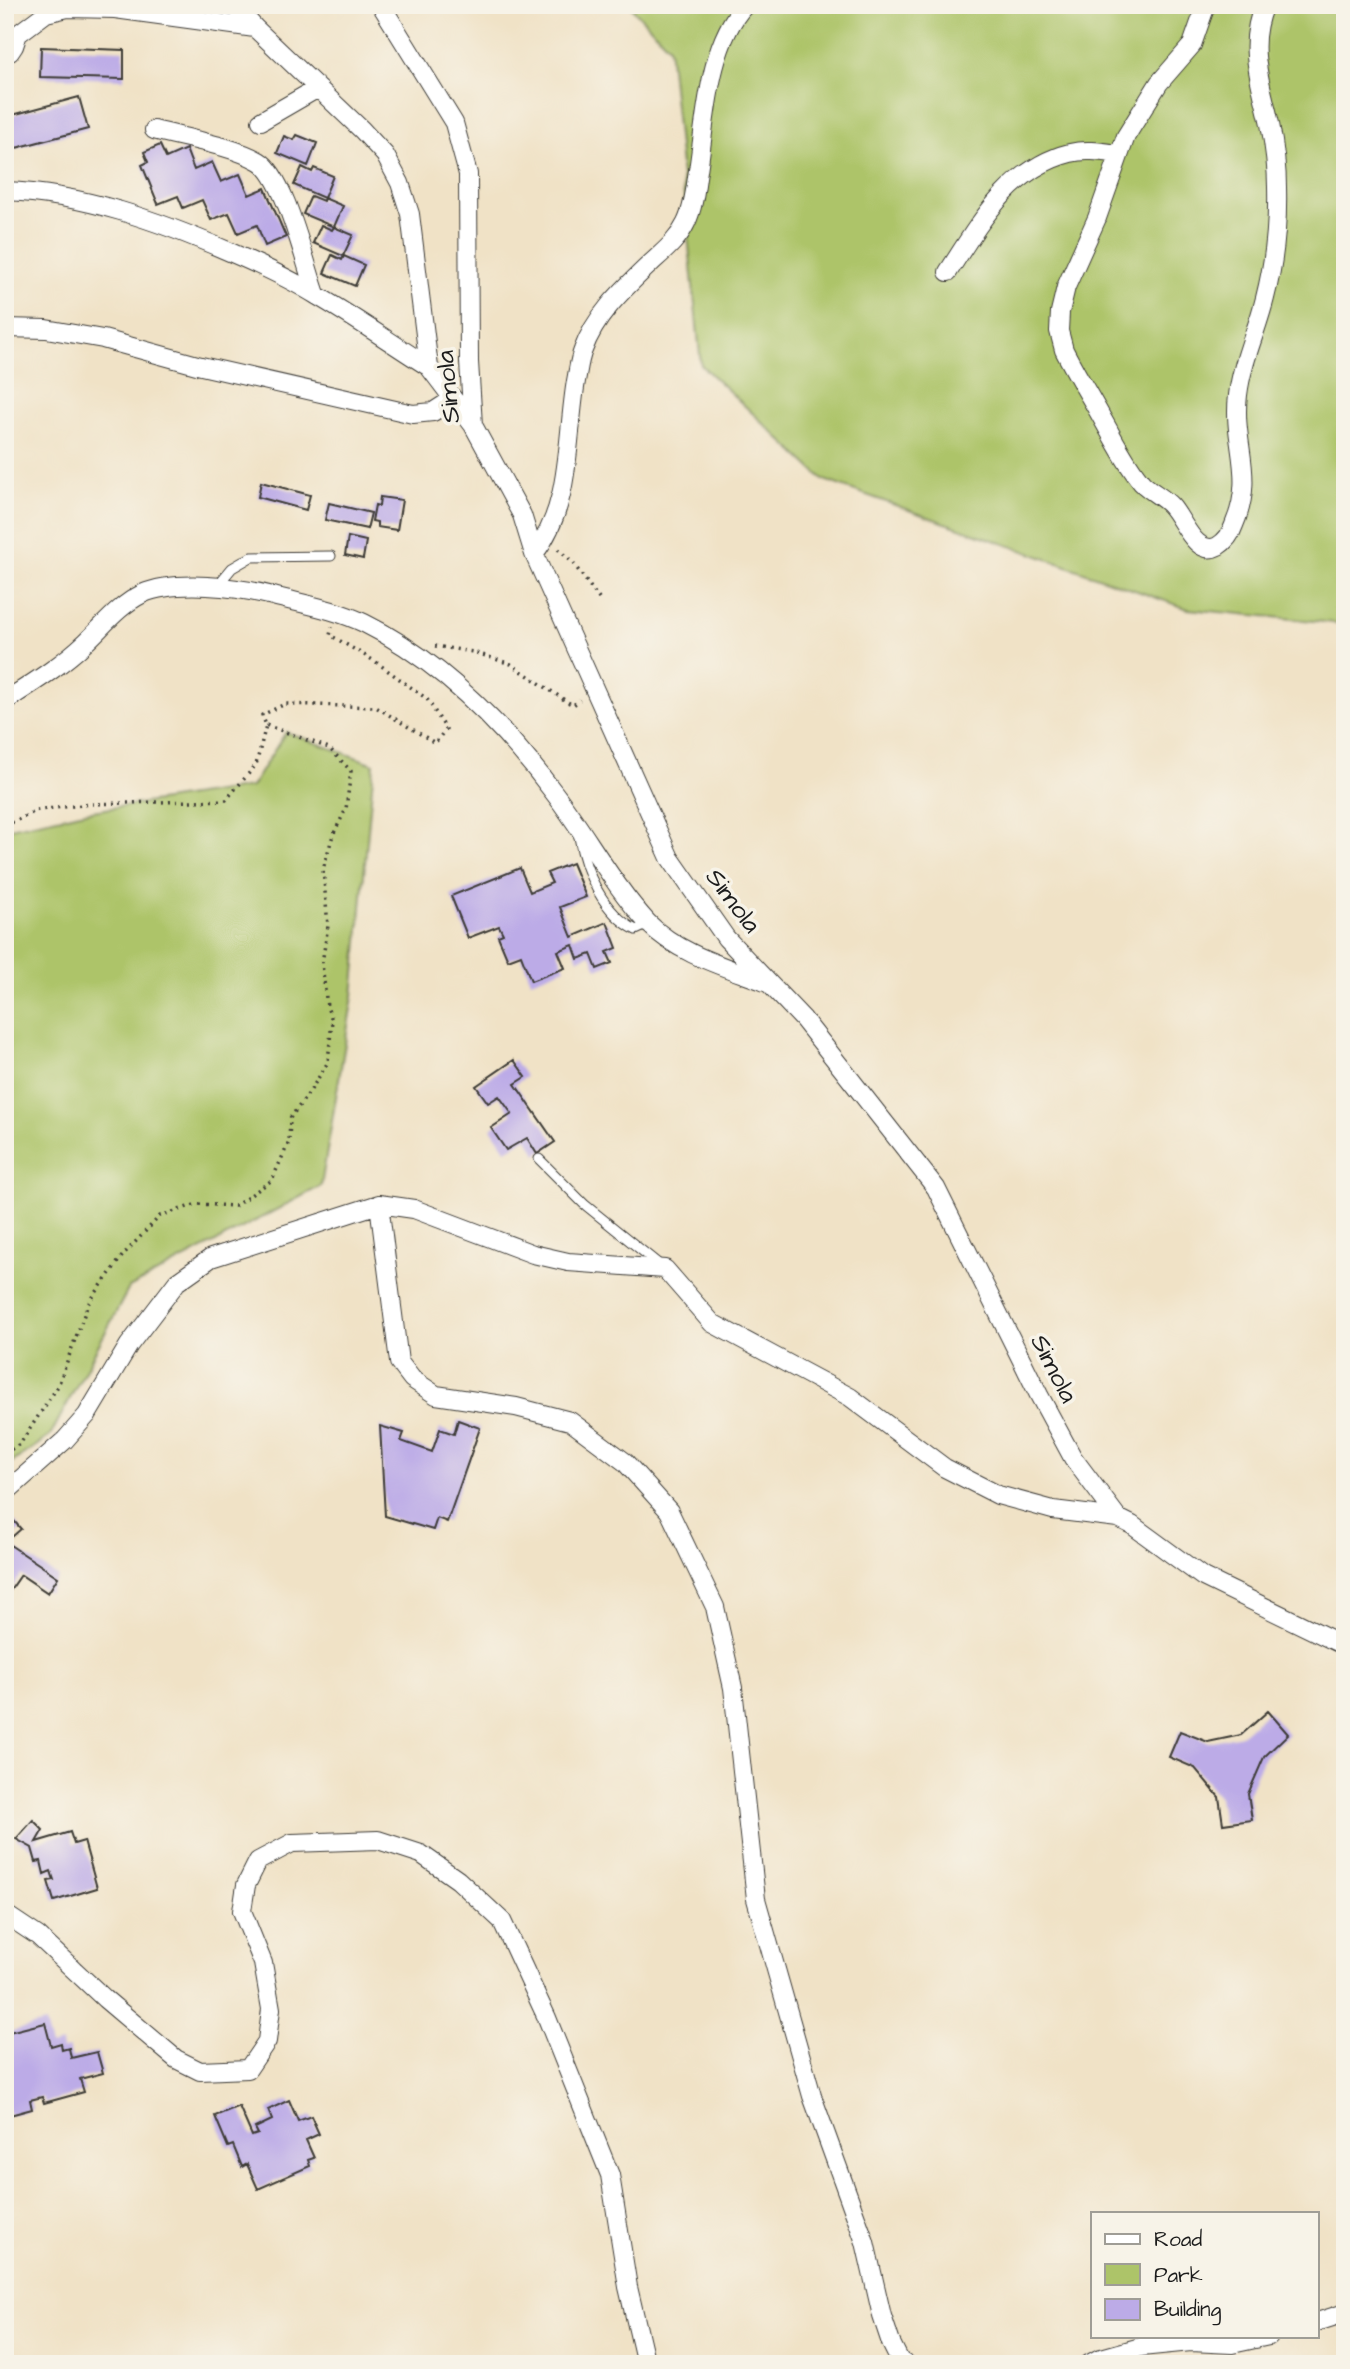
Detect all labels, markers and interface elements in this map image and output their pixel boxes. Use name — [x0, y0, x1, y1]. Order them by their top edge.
street label: Simola — [427, 349, 469, 425]
street label: Simola — [697, 861, 769, 941]
street label: Simola — [1022, 1328, 1087, 1409]
legend — [1091, 2212, 1318, 2338]
text: Road — [1154, 2225, 1202, 2254]
text: Park — [1154, 2261, 1203, 2290]
text: Building — [1154, 2295, 1222, 2326]

